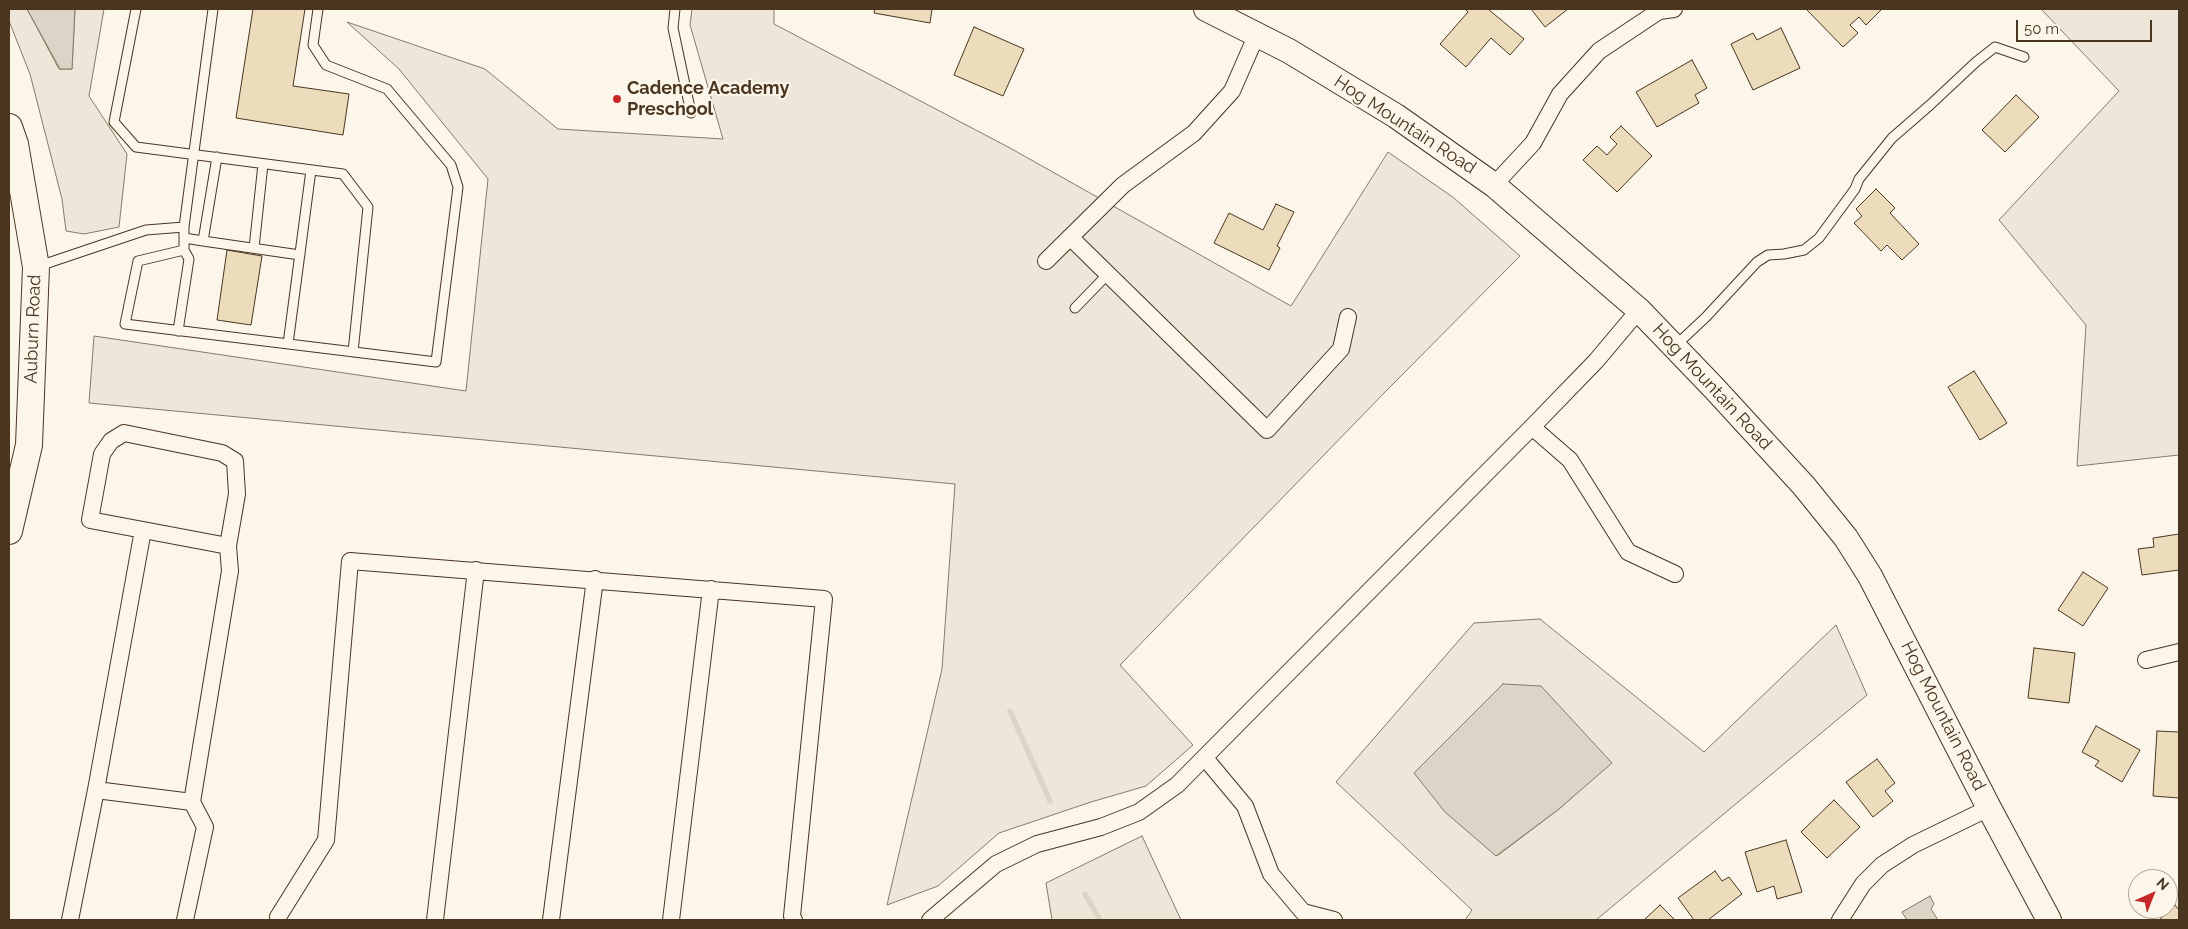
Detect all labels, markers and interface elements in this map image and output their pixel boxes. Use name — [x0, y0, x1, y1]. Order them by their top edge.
scale bar — [2018, 10, 2154, 42]
text: 50 m — [2024, 20, 2059, 38]
street label: Hog Mountain Road — [1330, 71, 1480, 179]
place label: Cadence Academy Preschool — [627, 78, 789, 120]
marker: Cadence Academy Preschool — [611, 93, 623, 105]
street label: Auburn Road — [20, 274, 46, 384]
street label: Hog Mountain Road — [1648, 319, 1776, 455]
street label: Hog Mountain Road — [1896, 638, 1990, 794]
north arrow — [2128, 869, 2178, 919]
text: N — [2153, 874, 2172, 893]

